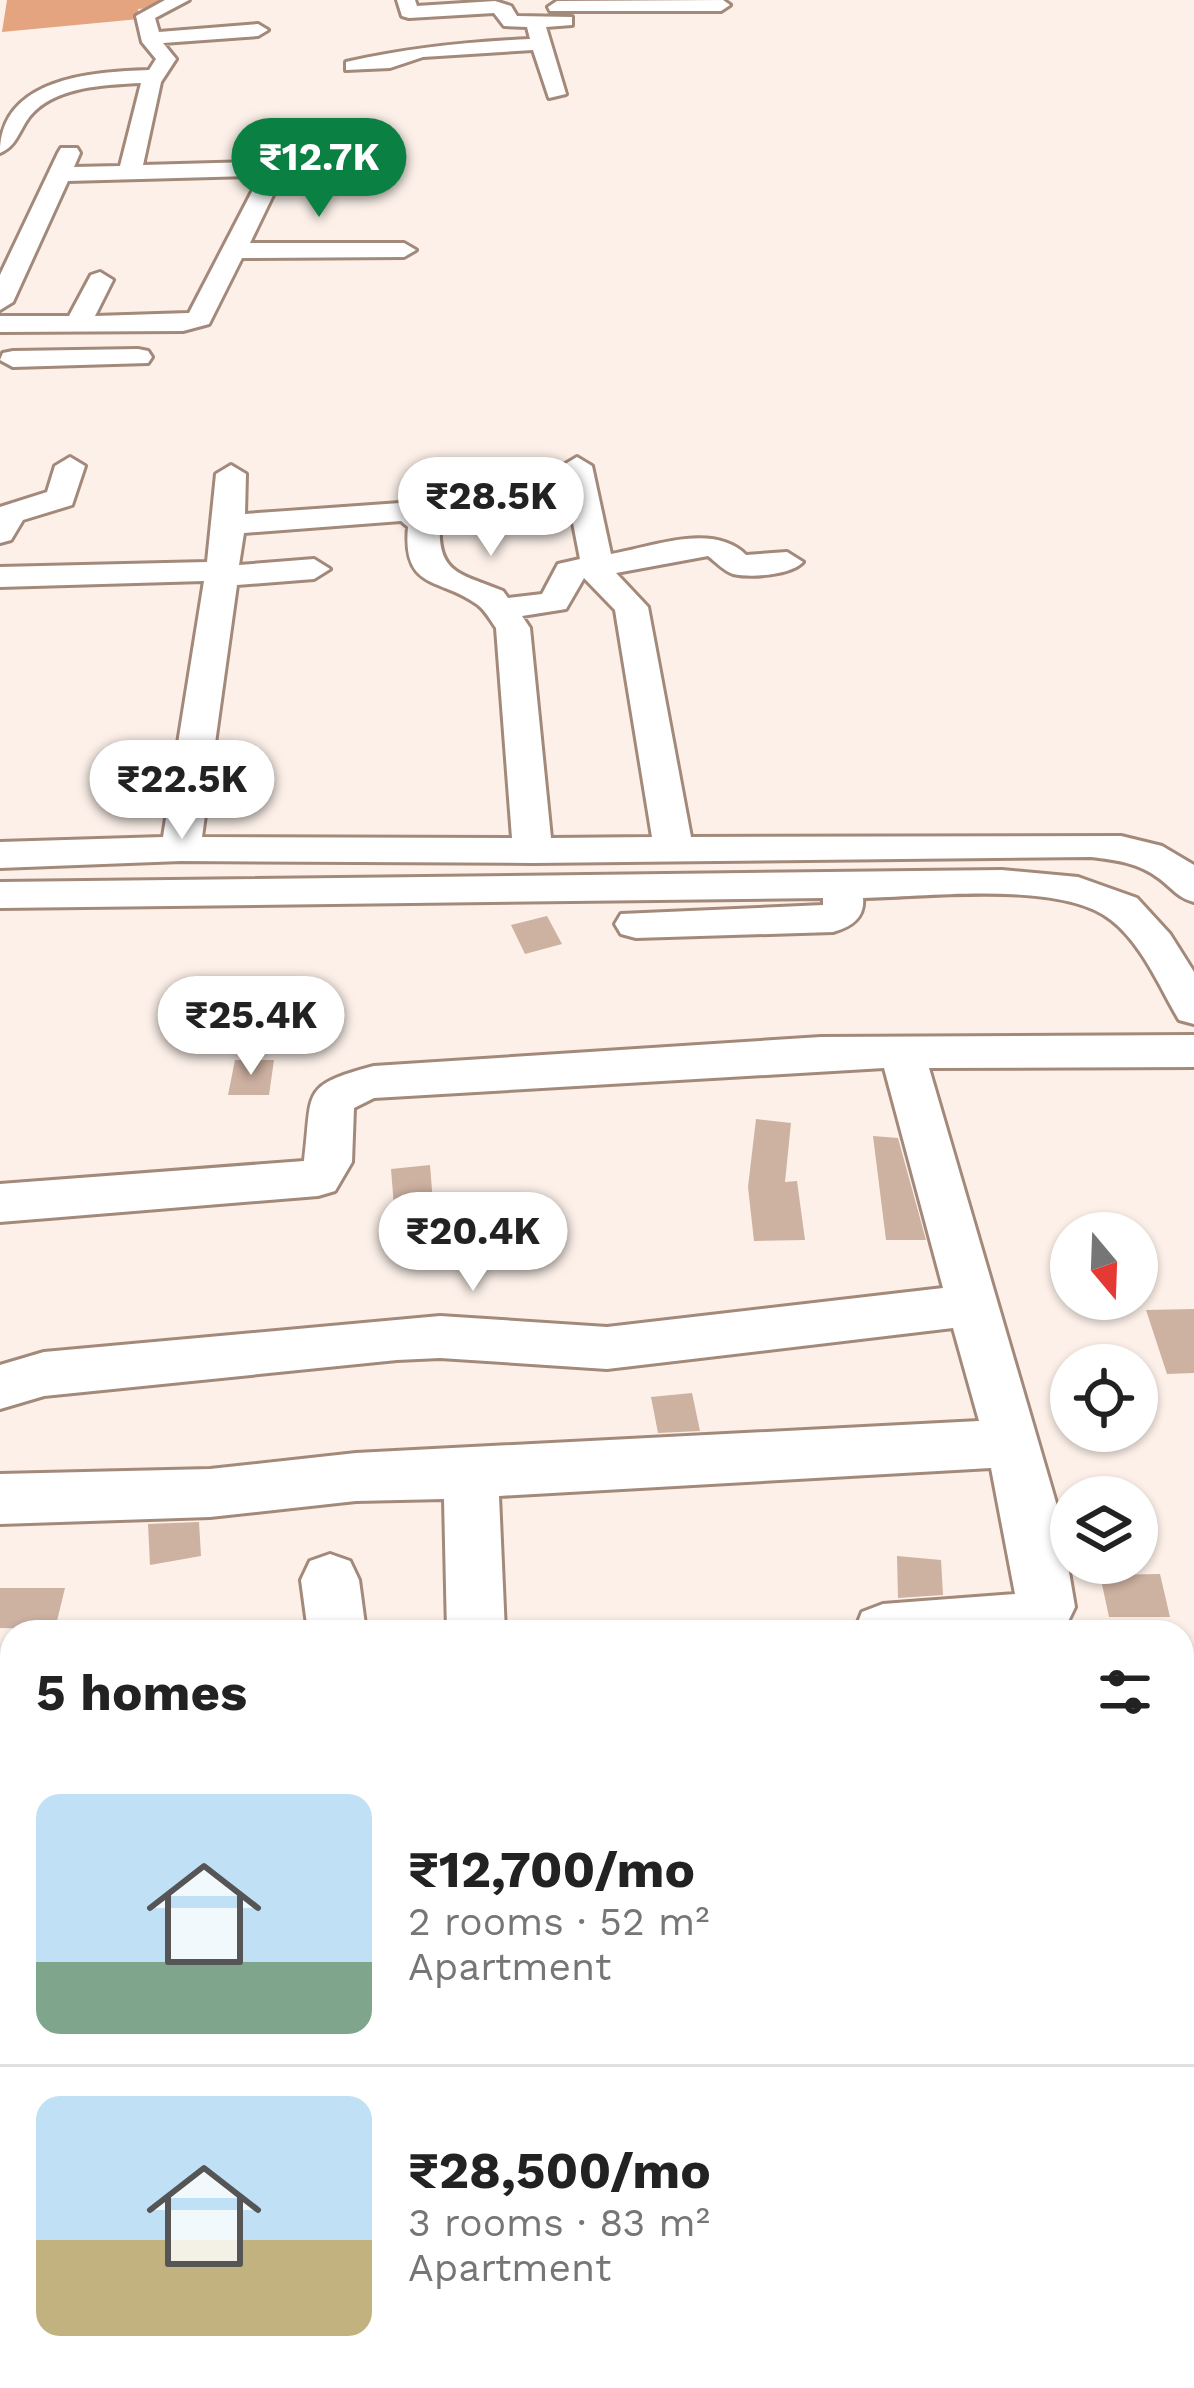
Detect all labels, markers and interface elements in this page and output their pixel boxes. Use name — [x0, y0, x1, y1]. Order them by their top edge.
pin: ₹12.7K — [221, 118, 417, 220]
text: ₹12.7K — [258, 134, 380, 179]
pin: ₹28.5K — [393, 457, 589, 559]
text: ₹28.5K — [425, 473, 557, 518]
pin: ₹22.5K — [84, 740, 280, 842]
text: ₹22.5K — [116, 756, 248, 801]
pin: ₹25.4K — [153, 976, 349, 1078]
text: ₹25.4K — [185, 992, 317, 1037]
pin: ₹20.4K — [375, 1192, 571, 1294]
text: ₹20.4K — [406, 1208, 540, 1253]
north arrow — [1050, 1212, 1158, 1320]
map controls — [1050, 1212, 1158, 1584]
button: locate — [1050, 1344, 1158, 1452]
button: layers — [1050, 1476, 1158, 1584]
icon: filters — [1092, 1659, 1158, 1725]
text: 5 homes — [36, 1663, 247, 1722]
text: ₹12,700/mo — [408, 1840, 695, 1899]
icon: home — [132, 1842, 276, 1986]
text: 2 rooms · 52 m² — [408, 1899, 709, 1944]
text: Apartment — [408, 1944, 611, 1989]
text: ₹28,500/mo — [408, 2141, 711, 2200]
icon: home — [132, 2144, 276, 2288]
text: 3 rooms · 83 m² — [408, 2200, 710, 2245]
text: Apartment — [408, 2245, 611, 2290]

